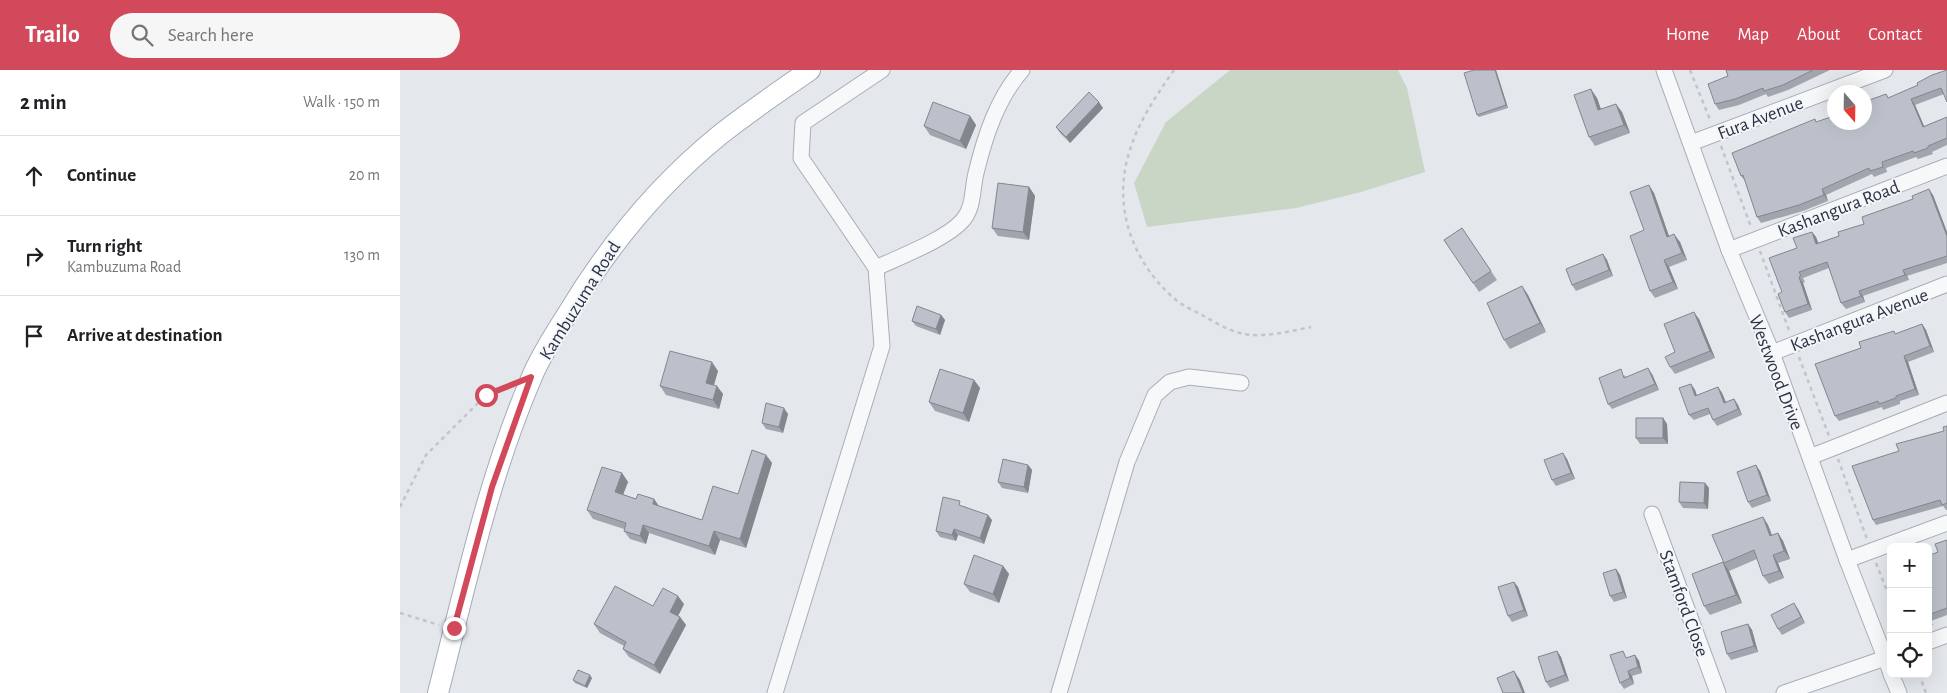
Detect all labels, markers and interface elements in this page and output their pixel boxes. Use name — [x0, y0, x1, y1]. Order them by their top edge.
search box — [110, 13, 460, 58]
icon: search — [128, 21, 156, 49]
text: Trailo — [25, 23, 80, 47]
text: Search here — [168, 26, 254, 45]
text: Home — [1666, 26, 1709, 44]
text: Map — [1737, 26, 1769, 44]
text: About — [1797, 26, 1840, 44]
text: Contact — [1868, 26, 1922, 44]
north arrow — [1827, 85, 1872, 130]
text: 2 min — [20, 92, 67, 113]
street label: Fura Avenue — [1715, 93, 1806, 143]
text: Walk · 150 m — [303, 94, 380, 110]
icon: ahead — [20, 162, 48, 190]
text: Continue — [67, 166, 136, 185]
text: 20 m — [349, 167, 380, 183]
street label: Kashangura Road — [1775, 177, 1902, 241]
text: Turn right — [67, 237, 142, 256]
street label: Kambuzuma Road — [536, 238, 624, 363]
icon: right — [20, 242, 48, 270]
text: 130 m — [344, 247, 380, 263]
text: Kambuzuma Road — [67, 259, 181, 275]
street label: Kashangura Avenue — [1788, 285, 1931, 355]
street label: Westwood Drive — [1745, 312, 1806, 433]
icon: arrive — [20, 322, 48, 350]
text: Arrive at destination — [67, 326, 223, 345]
route start — [475, 384, 498, 407]
map controls — [1887, 543, 1932, 678]
button: + — [1887, 543, 1932, 588]
street label: Stamford Close — [1656, 548, 1712, 659]
button: − — [1887, 588, 1932, 633]
route end — [443, 617, 466, 640]
button: locate — [1887, 633, 1932, 678]

